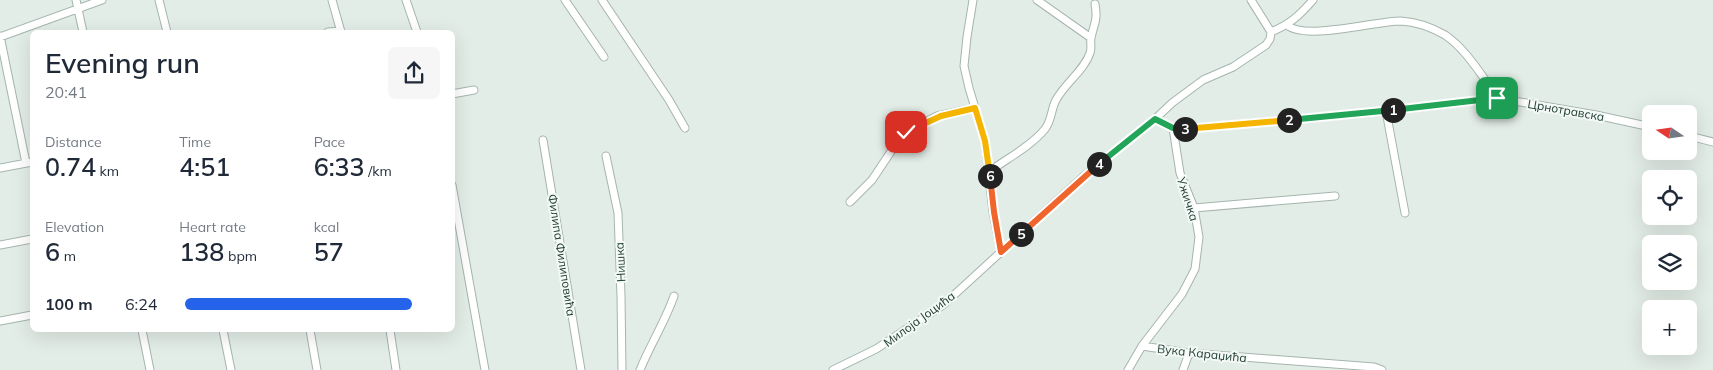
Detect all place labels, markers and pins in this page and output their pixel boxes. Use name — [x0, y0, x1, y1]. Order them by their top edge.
pin — [1476, 77, 1518, 119]
pin: 1 — [1380, 98, 1406, 122]
pin: 2 — [1276, 108, 1302, 132]
pin — [885, 111, 927, 153]
pin: 3 — [1172, 116, 1198, 142]
pin: 4 — [1086, 152, 1112, 176]
pin: 6 — [978, 164, 1002, 188]
pin: 5 — [1008, 222, 1034, 246]

